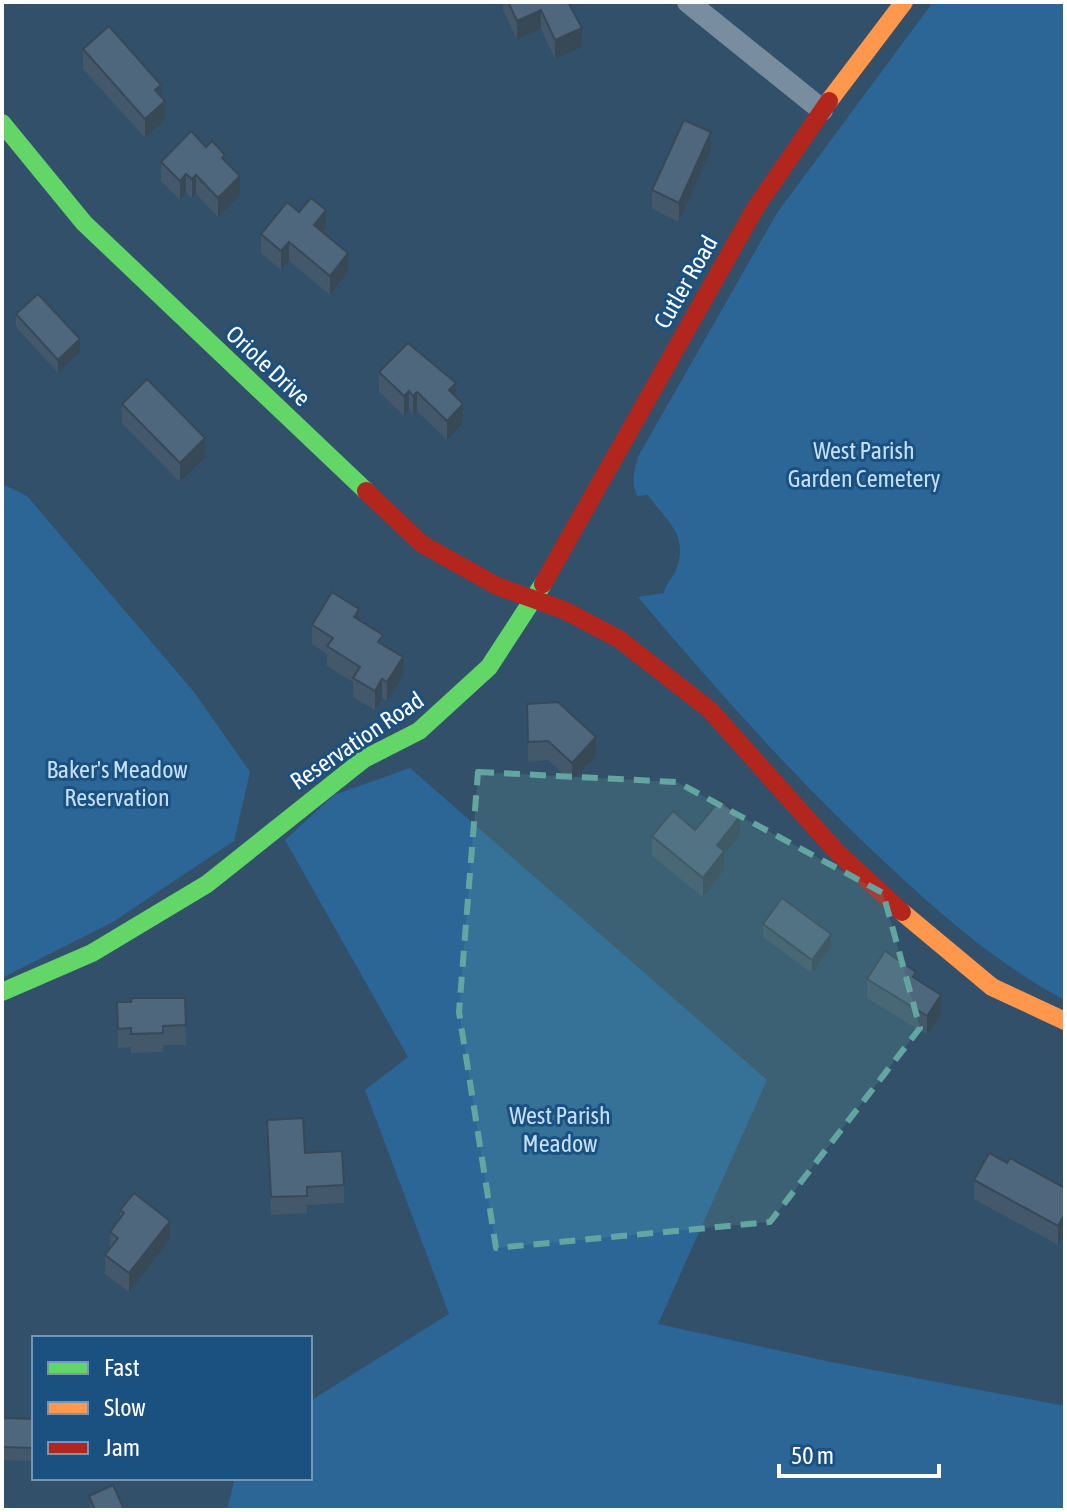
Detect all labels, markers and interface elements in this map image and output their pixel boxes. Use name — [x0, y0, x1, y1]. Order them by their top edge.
street label: Cutler Road — [648, 231, 723, 333]
street label: Oriole Drive — [221, 320, 316, 411]
park label: West Parish Garden Cemetery — [788, 437, 940, 492]
street label: Reservation Road — [285, 686, 428, 795]
park label: Baker's Meadow Reservation — [46, 756, 188, 811]
park label: West Parish Meadow — [509, 1102, 611, 1157]
legend — [32, 1336, 312, 1480]
text: Fast — [104, 1354, 140, 1381]
text: Slow — [104, 1394, 146, 1421]
scale bar — [779, 1428, 939, 1478]
text: Jam — [104, 1434, 140, 1461]
text: 50 m — [791, 1442, 834, 1469]

